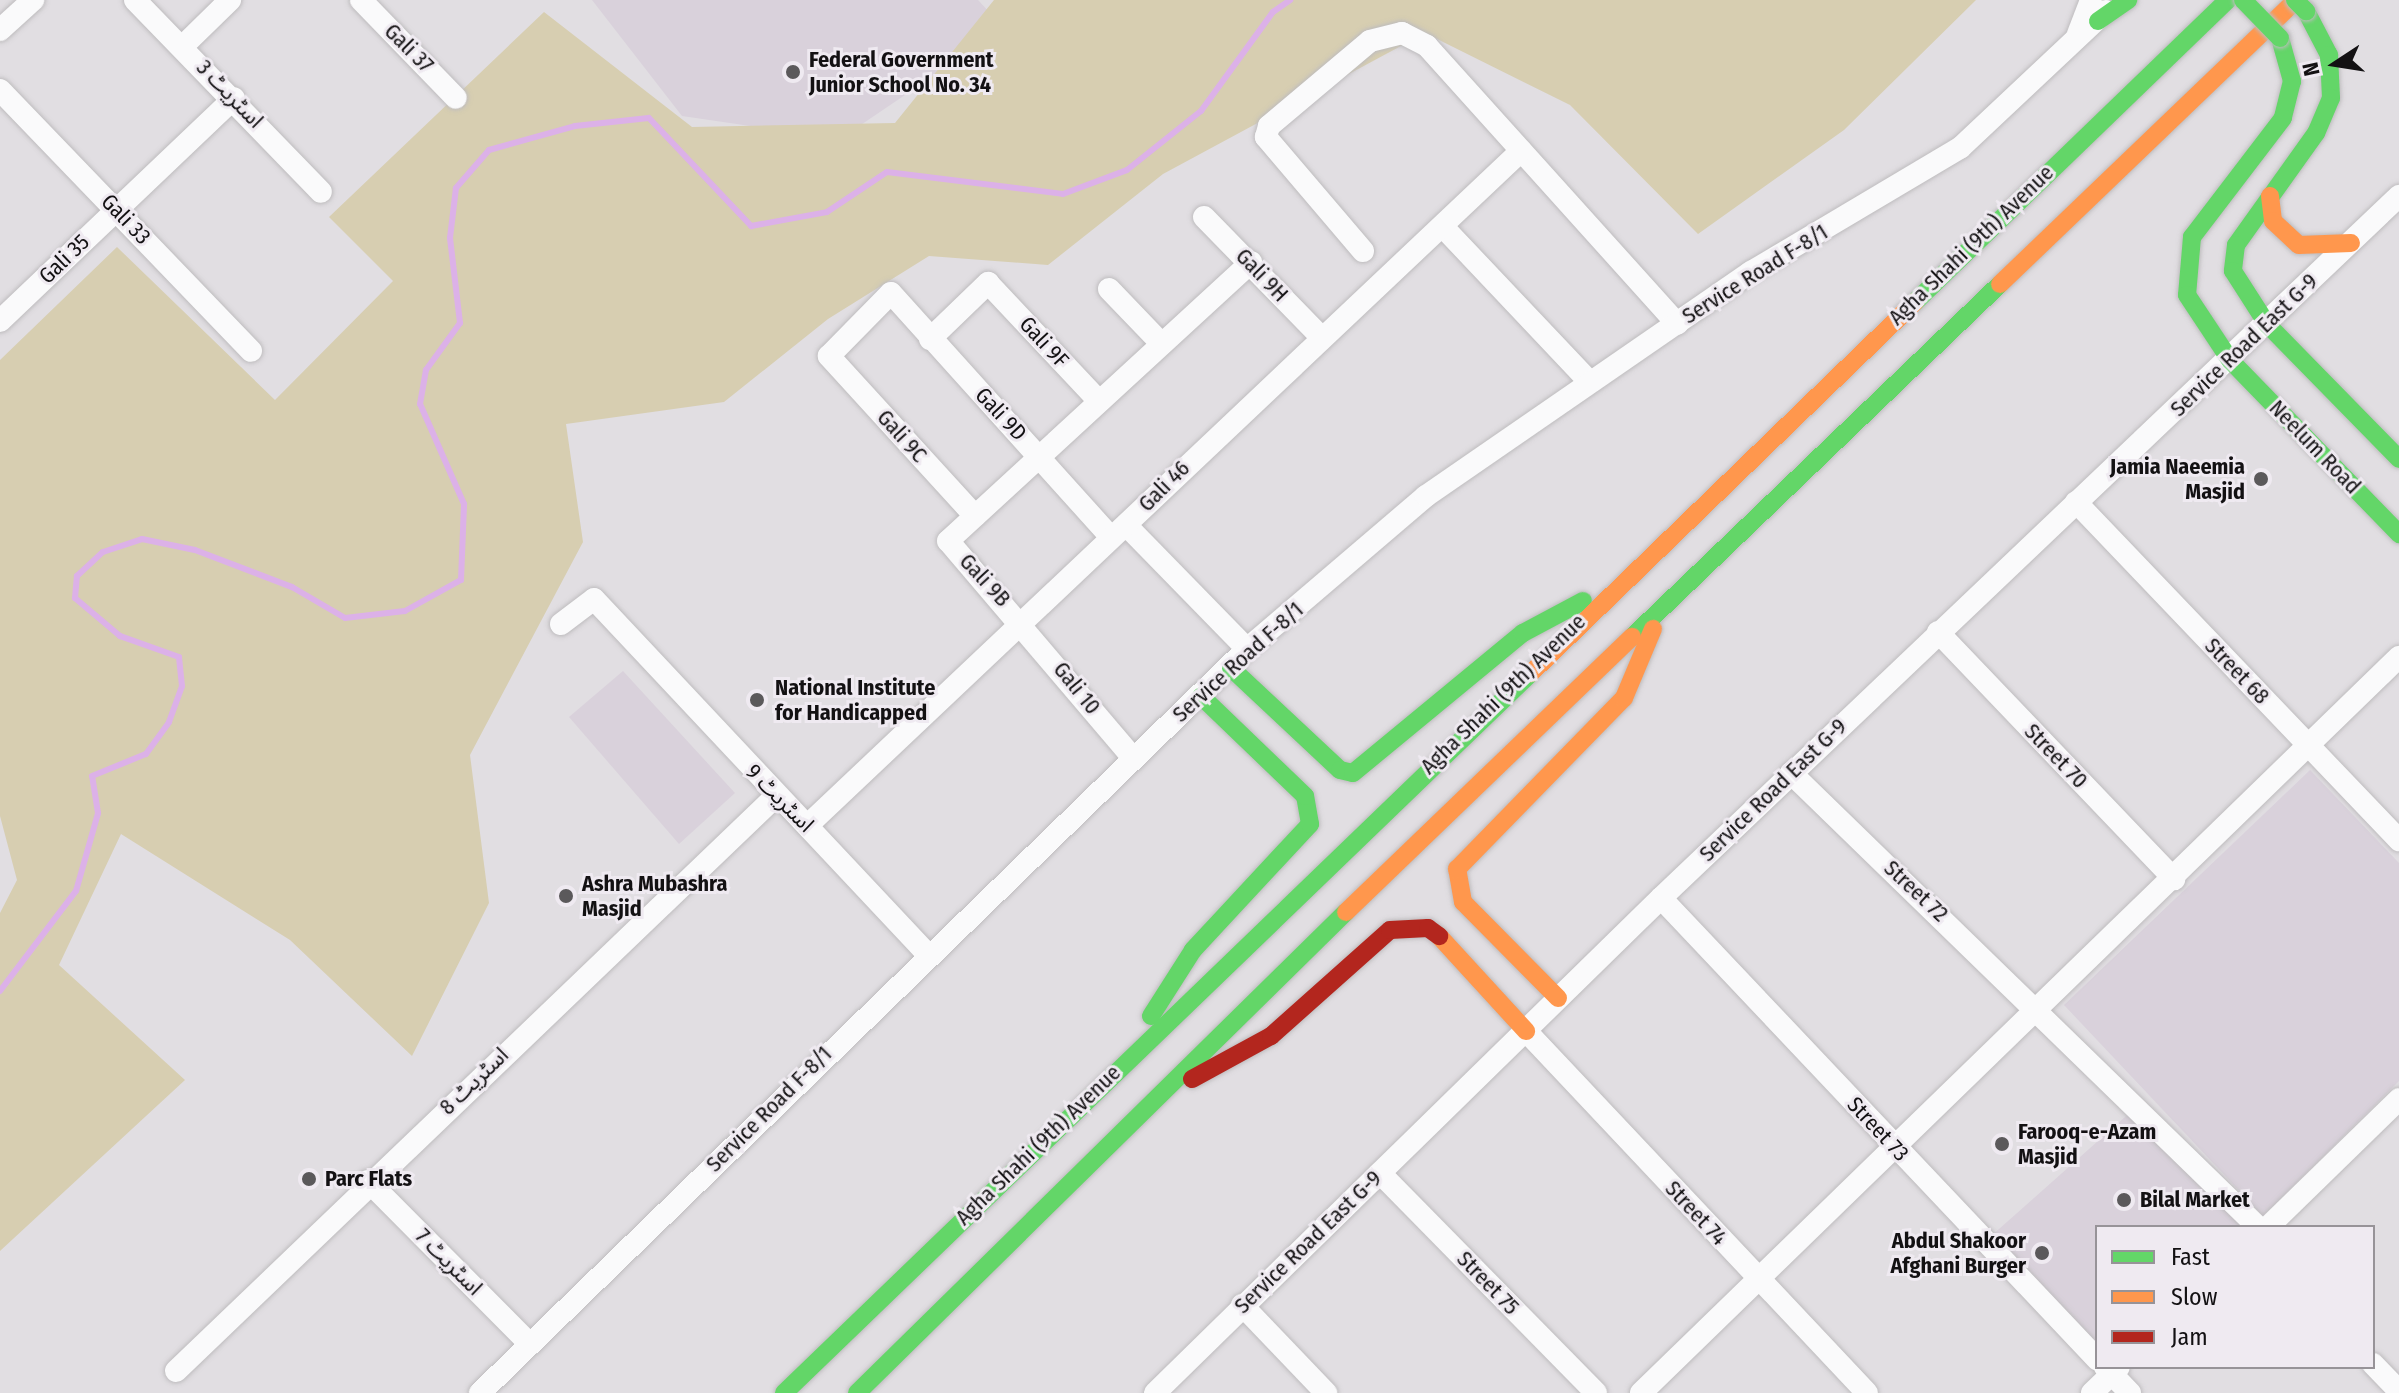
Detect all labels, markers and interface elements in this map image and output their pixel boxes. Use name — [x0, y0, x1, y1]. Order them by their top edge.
street label: Gali 37 — [379, 18, 439, 78]
north arrow — [2295, 24, 2375, 104]
place label: Federal Government Junior School No. 34 — [809, 46, 994, 98]
street label: اسٹریٹ 3 — [191, 54, 269, 134]
text: N — [2296, 60, 2326, 78]
marker: Federal Government Junior School No. 34 — [784, 63, 802, 81]
street label: Agha Shahi (9th) Avenue — [1883, 160, 2059, 330]
street label: Gali 33 — [96, 188, 156, 250]
street label: Service Road F-8/1 — [1677, 219, 1833, 329]
street label: Gali 35 — [33, 229, 95, 289]
street label: Gali 9H — [1230, 243, 1294, 307]
street label: Service Road East G-9 — [2165, 268, 2323, 422]
street label: Gali 9F — [1014, 311, 1074, 373]
street label: Gali 9D — [970, 382, 1032, 446]
street label: Neelum Road — [2264, 395, 2366, 499]
street label: Gali 9C — [872, 404, 932, 468]
place label: Jamia Naeemia Masjid — [2110, 453, 2245, 504]
street label: Gali 46 — [1133, 455, 1195, 517]
marker: Jamia Naeemia Masjid — [2252, 470, 2270, 488]
street label: Gali 9B — [954, 548, 1016, 612]
street label: Service Road F-8/1 — [1167, 596, 1309, 728]
street label: Agha Shahi (9th) Avenue — [1415, 609, 1591, 779]
street label: Street 68 — [2199, 633, 2275, 709]
street label: Gali 10 — [1048, 656, 1106, 720]
place label: National Institute for Handicapped — [775, 674, 935, 726]
marker: National Institute for Handicapped — [746, 689, 768, 711]
street label: Service Road East G-9 — [1694, 713, 1852, 867]
street label: Street 70 — [2019, 718, 2093, 794]
street label: اسٹریٹ 9 — [741, 759, 819, 837]
street label: Street 72 — [1879, 855, 1953, 927]
place label: Ashra Mubashra Masjid — [582, 870, 727, 922]
marker: Ashra Mubashra Masjid — [557, 887, 575, 905]
street label: Service Road F-8/1 — [701, 1041, 837, 1177]
street label: اسٹریٹ 8 — [434, 1042, 514, 1120]
street label: Agha Shahi (9th) Avenue — [950, 1060, 1126, 1230]
street label: Street 73 — [1842, 1091, 1914, 1167]
place label: Farooq-e-Azam Masjid — [2018, 1118, 2156, 1170]
marker: Farooq-e-Azam Masjid — [1993, 1135, 2011, 1153]
street label: Service Road East G-9 — [1229, 1165, 1387, 1319]
place label: Parc Flats — [325, 1166, 412, 1192]
marker: Parc Flats — [300, 1170, 318, 1188]
street label: Street 74 — [1660, 1175, 1732, 1251]
place label: Bilal Market — [2140, 1187, 2250, 1213]
marker: Bilal Market — [2115, 1191, 2133, 1209]
street label: اسٹریٹ 7 — [410, 1223, 488, 1301]
legend — [2095, 1225, 2375, 1369]
place label: Abdul Shakoor Afghani Burger — [1890, 1227, 2026, 1278]
text: Fast — [2171, 1243, 2210, 1271]
marker: Abdul Shakoor Afghani Burger — [2033, 1244, 2051, 1262]
street label: Street 75 — [1451, 1246, 1525, 1320]
text: Slow — [2171, 1283, 2217, 1311]
text: Jam — [2171, 1323, 2208, 1351]

